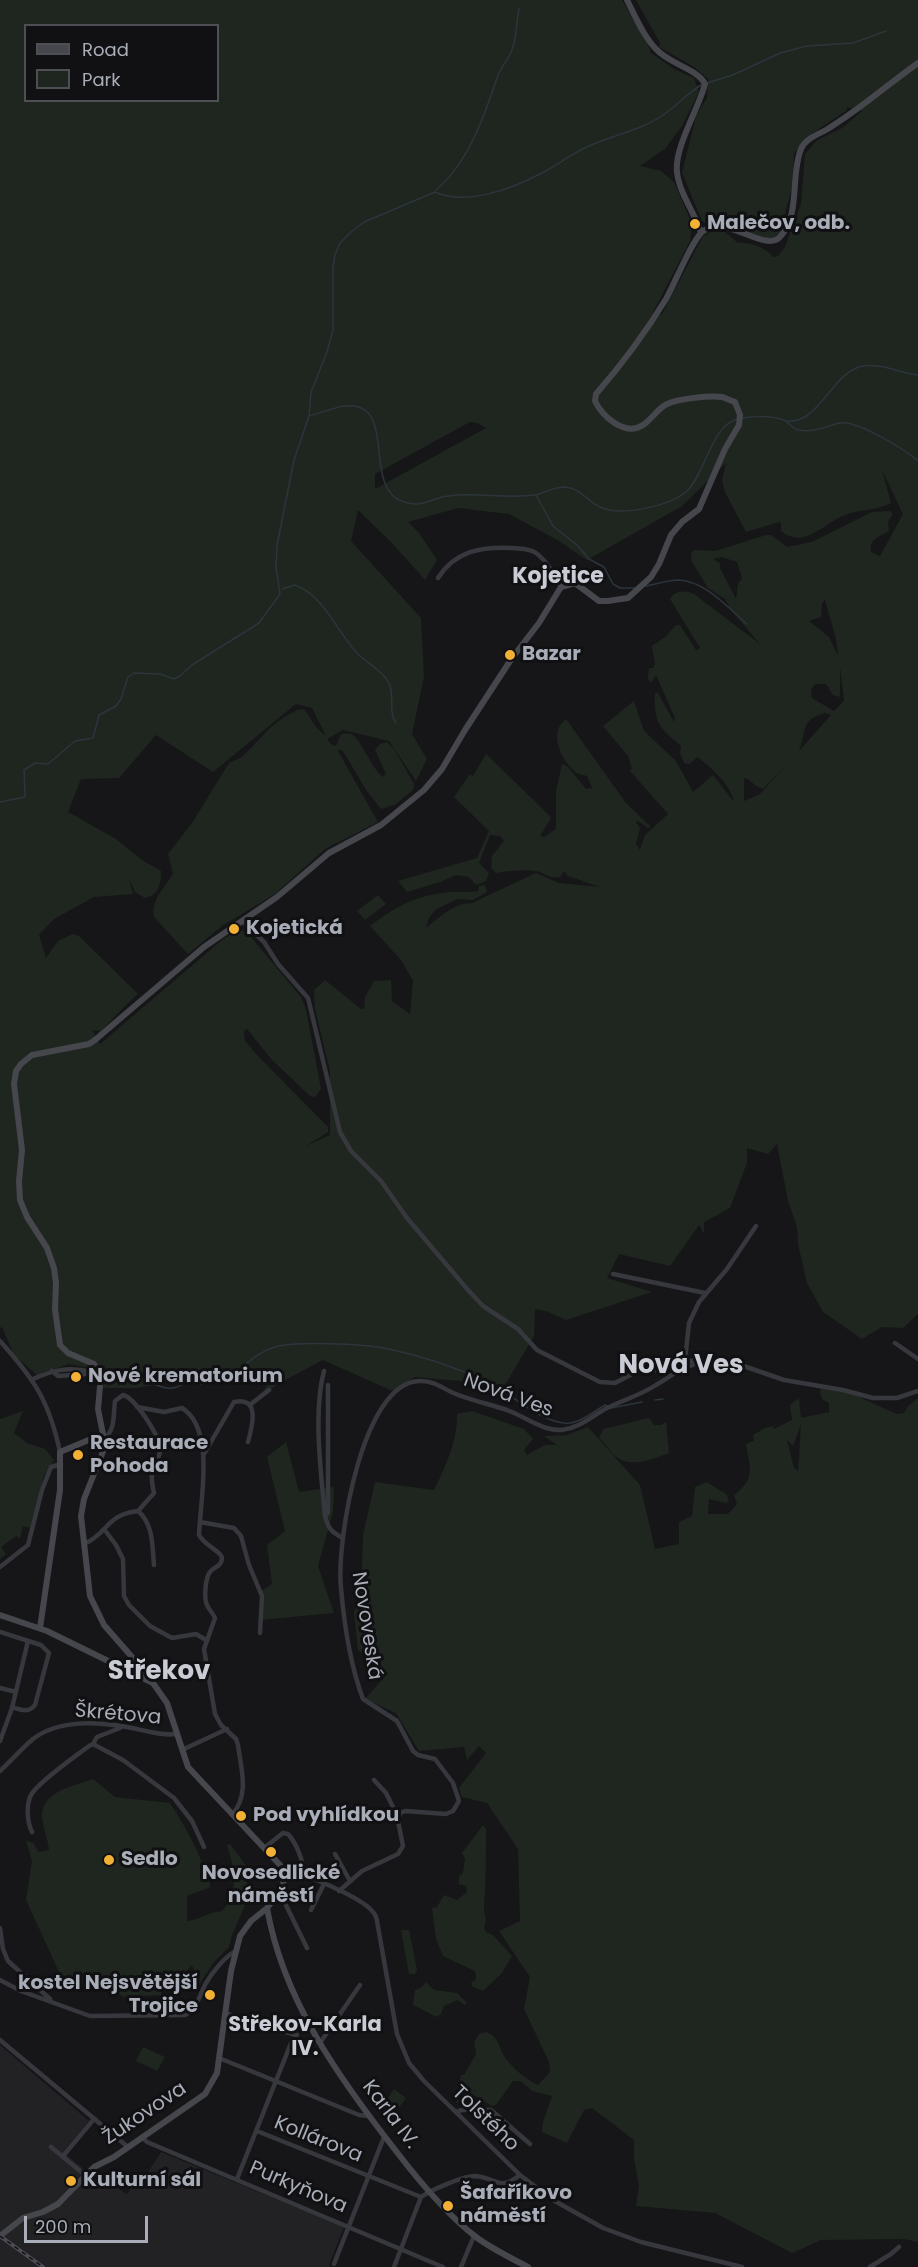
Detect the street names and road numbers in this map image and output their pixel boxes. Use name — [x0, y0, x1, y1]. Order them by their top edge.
street label: Nová Ves — [460, 1369, 556, 1423]
street label: Novoveská — [346, 1570, 386, 1682]
street label: Škrétova — [74, 1699, 162, 1731]
street label: Karla IV. — [357, 2076, 423, 2154]
street label: Žukovova — [99, 2077, 191, 2151]
street label: Tolstého — [446, 2081, 524, 2157]
street label: Kollárova — [270, 2111, 366, 2169]
street label: Purkyňova — [246, 2157, 350, 2219]

